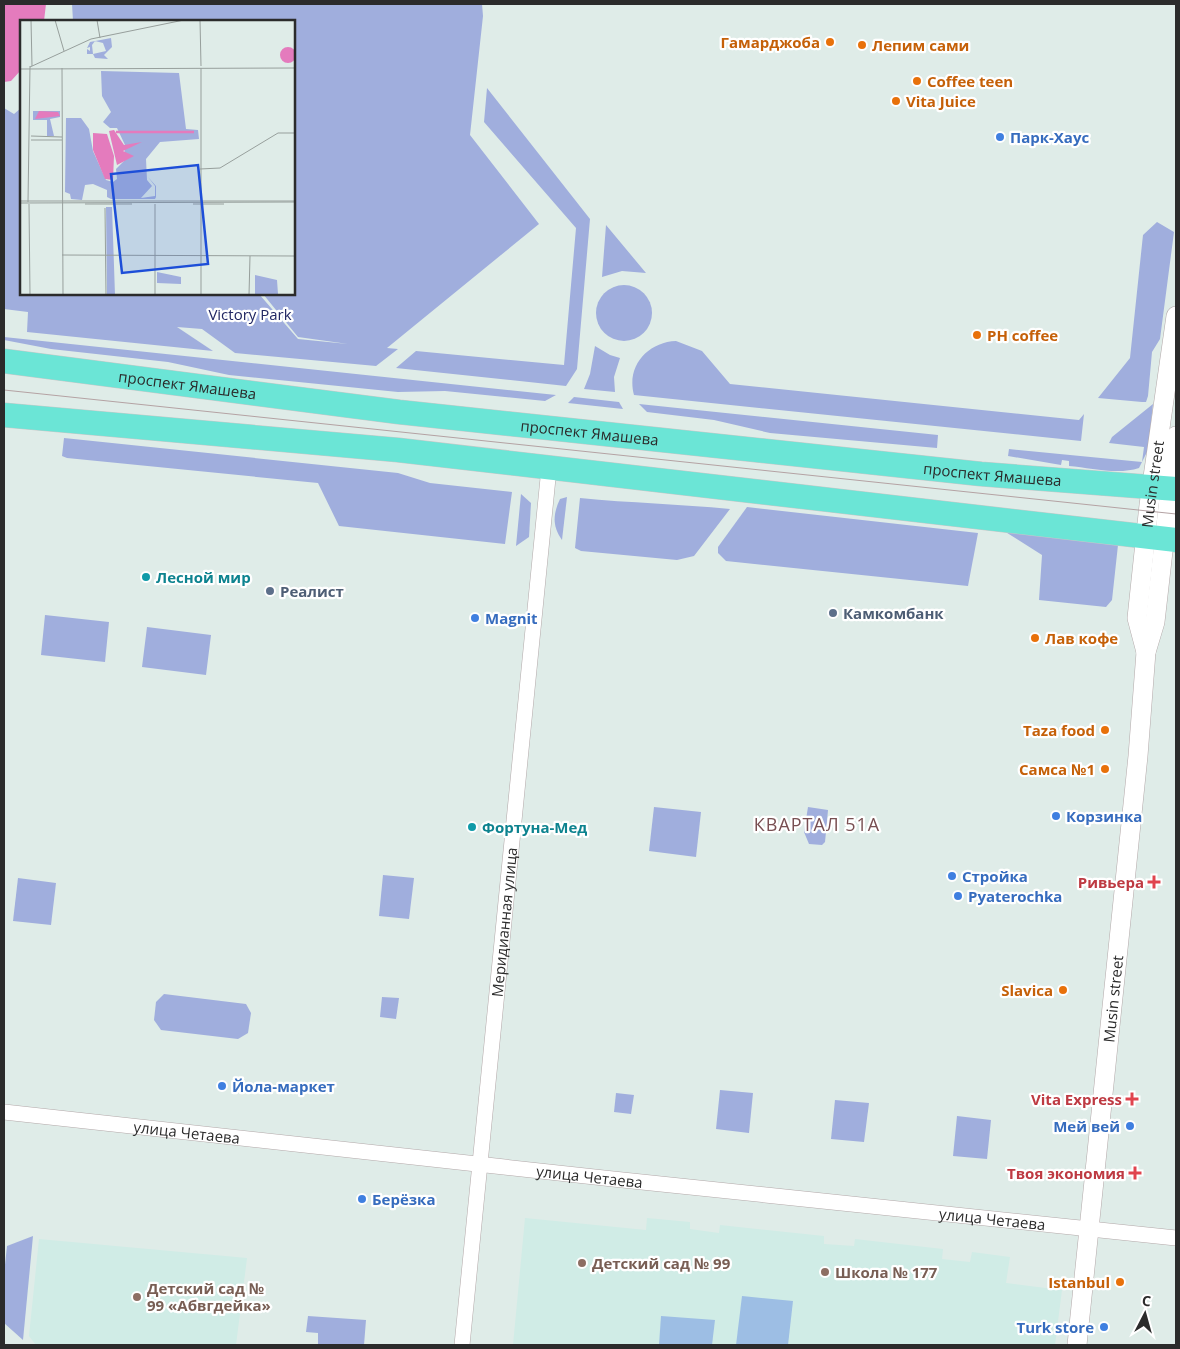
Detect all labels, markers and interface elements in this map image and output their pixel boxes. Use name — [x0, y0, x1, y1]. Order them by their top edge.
inset map — [20, 20, 295, 295]
place label: Гамарджоба — [721, 32, 820, 52]
place label: Лепим сами — [872, 35, 969, 55]
marker: Гамарджоба — [824, 36, 836, 48]
marker: Лепим сами — [856, 39, 868, 51]
place label: Coffee teen — [927, 71, 1013, 91]
marker: Coffee teen — [911, 75, 923, 87]
place label: Vita Juice — [906, 91, 976, 111]
marker: Vita Juice — [890, 95, 902, 107]
place label: Парк-Хаус — [1010, 127, 1089, 147]
marker: Парк-Хаус — [994, 131, 1006, 143]
park label: Victory Park — [208, 304, 292, 324]
place label: PH coffee — [987, 325, 1058, 345]
marker: PH coffee — [971, 329, 983, 341]
street label: проспект Ямашева — [117, 366, 258, 403]
street label: проспект Ямашева — [520, 415, 660, 450]
street label: Musin street — [1137, 439, 1168, 529]
street label: проспект Ямашева — [922, 458, 1062, 490]
place label: Лесной мир — [156, 567, 251, 587]
marker: Лесной мир — [140, 571, 152, 583]
place label: Реалист — [280, 581, 344, 601]
marker: Реалист — [264, 585, 276, 597]
place label: Камкомбанк — [843, 603, 944, 623]
marker: Камкомбанк — [827, 607, 839, 619]
place label: Magnit — [485, 608, 538, 628]
marker: Magnit — [469, 612, 481, 624]
place label: Лав кофе — [1045, 628, 1118, 648]
marker: Лав кофе — [1029, 632, 1041, 644]
place label: Taza food — [1023, 720, 1095, 740]
marker: Taza food — [1099, 724, 1111, 736]
place label: Самса №1 — [1019, 759, 1095, 779]
marker: Самса №1 — [1099, 763, 1111, 775]
place label: Корзинка — [1066, 806, 1142, 826]
marker: Корзинка — [1050, 810, 1062, 822]
district label: КВАРТАЛ 51А — [754, 812, 880, 836]
place label: Фортуна-Мед — [482, 817, 587, 837]
marker: Фортуна-Мед — [466, 821, 478, 833]
street label: Меридианная улица — [487, 846, 521, 998]
place label: Стройка — [962, 866, 1028, 886]
marker: Стройка — [946, 870, 958, 882]
place label: Ривьера — [1078, 872, 1144, 892]
marker: Ривьера — [1148, 876, 1160, 888]
place label: Pyaterochka — [968, 886, 1062, 906]
marker: Pyaterochka — [952, 890, 964, 902]
street label: Musin street — [1098, 954, 1127, 1043]
place label: Slavica — [1001, 980, 1053, 1000]
marker: Slavica — [1057, 984, 1069, 996]
place label: Йола-маркет — [232, 1076, 335, 1096]
marker: Йола-маркет — [216, 1080, 228, 1092]
place label: Vita Express — [1031, 1089, 1122, 1109]
marker: Vita Express — [1126, 1093, 1138, 1105]
street label: улица Четаева — [133, 1116, 241, 1148]
place label: Мей вей — [1053, 1116, 1120, 1136]
marker: Мей вей — [1124, 1120, 1136, 1132]
street label: улица Четаева — [535, 1161, 644, 1192]
place label: Твоя экономия — [1007, 1163, 1125, 1183]
marker: Твоя экономия — [1129, 1167, 1141, 1179]
place label: Берёзка — [372, 1189, 435, 1209]
marker: Берёзка — [356, 1193, 368, 1205]
street label: улица Четаева — [938, 1203, 1046, 1234]
place label: Детский сад № 99 — [592, 1253, 731, 1273]
marker: Детский сад № 99 — [576, 1257, 588, 1269]
place label: Школа № 177 — [835, 1262, 938, 1282]
marker: Школа № 177 — [819, 1266, 831, 1278]
place label: Istanbul — [1048, 1272, 1110, 1292]
marker: Istanbul — [1114, 1276, 1126, 1288]
place label: Детский сад № 99 «Абвгдейка» — [147, 1278, 271, 1315]
north arrow — [1120, 1289, 1170, 1339]
marker: Детский сад № 99 «Абвгдейка» — [131, 1291, 143, 1303]
text: С — [1141, 1291, 1152, 1310]
place label: Turk store — [1017, 1317, 1094, 1337]
marker: Turk store — [1098, 1321, 1110, 1333]

